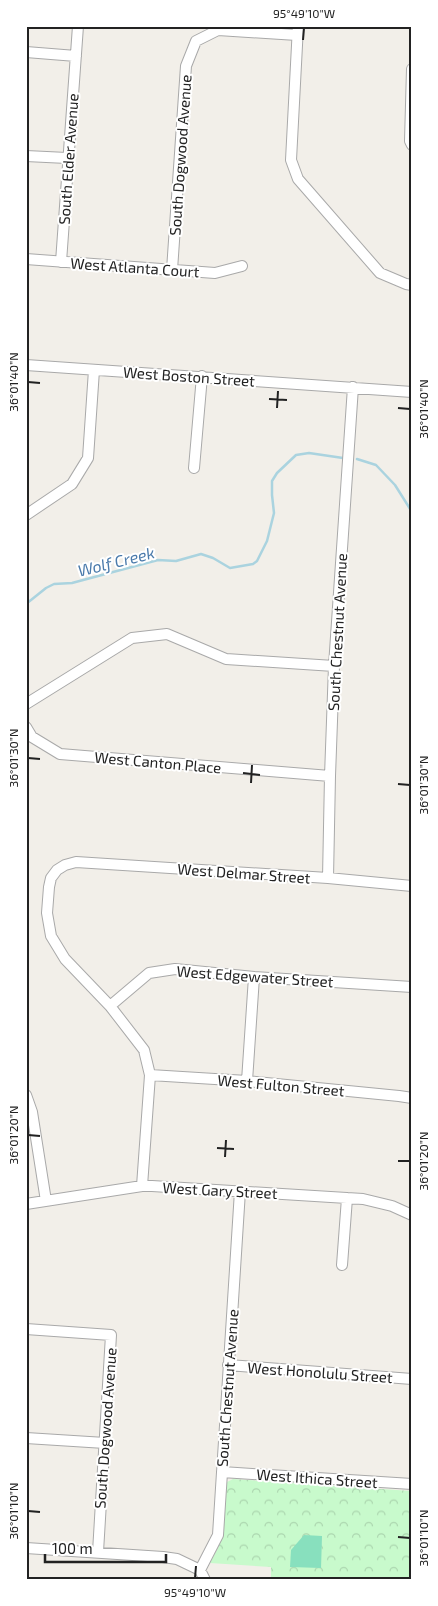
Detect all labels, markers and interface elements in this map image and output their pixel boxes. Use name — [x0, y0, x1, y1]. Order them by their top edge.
text: 95°49'10"W — [273, 6, 335, 20]
street label: South Dogwood Avenue — [165, 74, 195, 236]
street label: South Elder Avenue — [54, 93, 82, 225]
street label: West Atlanta Court — [70, 254, 200, 281]
text: 36°01'40"N — [6, 352, 20, 412]
street label: West Boston Street — [122, 362, 256, 390]
text: 36°01'40"N — [416, 379, 430, 439]
water label: Wolf Creek — [76, 542, 156, 580]
street label: South Chestnut Avenue — [324, 553, 350, 711]
text: 36°01'30"N — [6, 728, 20, 788]
street label: West Canton Place — [94, 747, 222, 777]
text: 36°01'30"N — [416, 755, 430, 815]
street label: West Delmar Street — [177, 859, 311, 887]
street label: West Edgewater Street — [176, 962, 334, 990]
street label: West Fulton Street — [217, 1070, 346, 1100]
text: 36°01'20"N — [6, 1105, 20, 1165]
text: 36°01'20"N — [416, 1131, 430, 1191]
street label: West Gary Street — [162, 1178, 278, 1202]
street label: South Chestnut Avenue — [213, 1308, 241, 1468]
street label: South Dogwood Avenue — [90, 1347, 120, 1509]
street label: West Honolulu Street — [247, 1358, 393, 1386]
street label: West Ithica Street — [256, 1465, 378, 1491]
text: 36°01'10"N — [6, 1482, 20, 1540]
text: 36°01'10"N — [416, 1509, 430, 1567]
scale bar — [45, 1531, 166, 1563]
text: 100 m — [52, 1539, 93, 1557]
text: 95°49'10"W — [164, 1585, 226, 1599]

